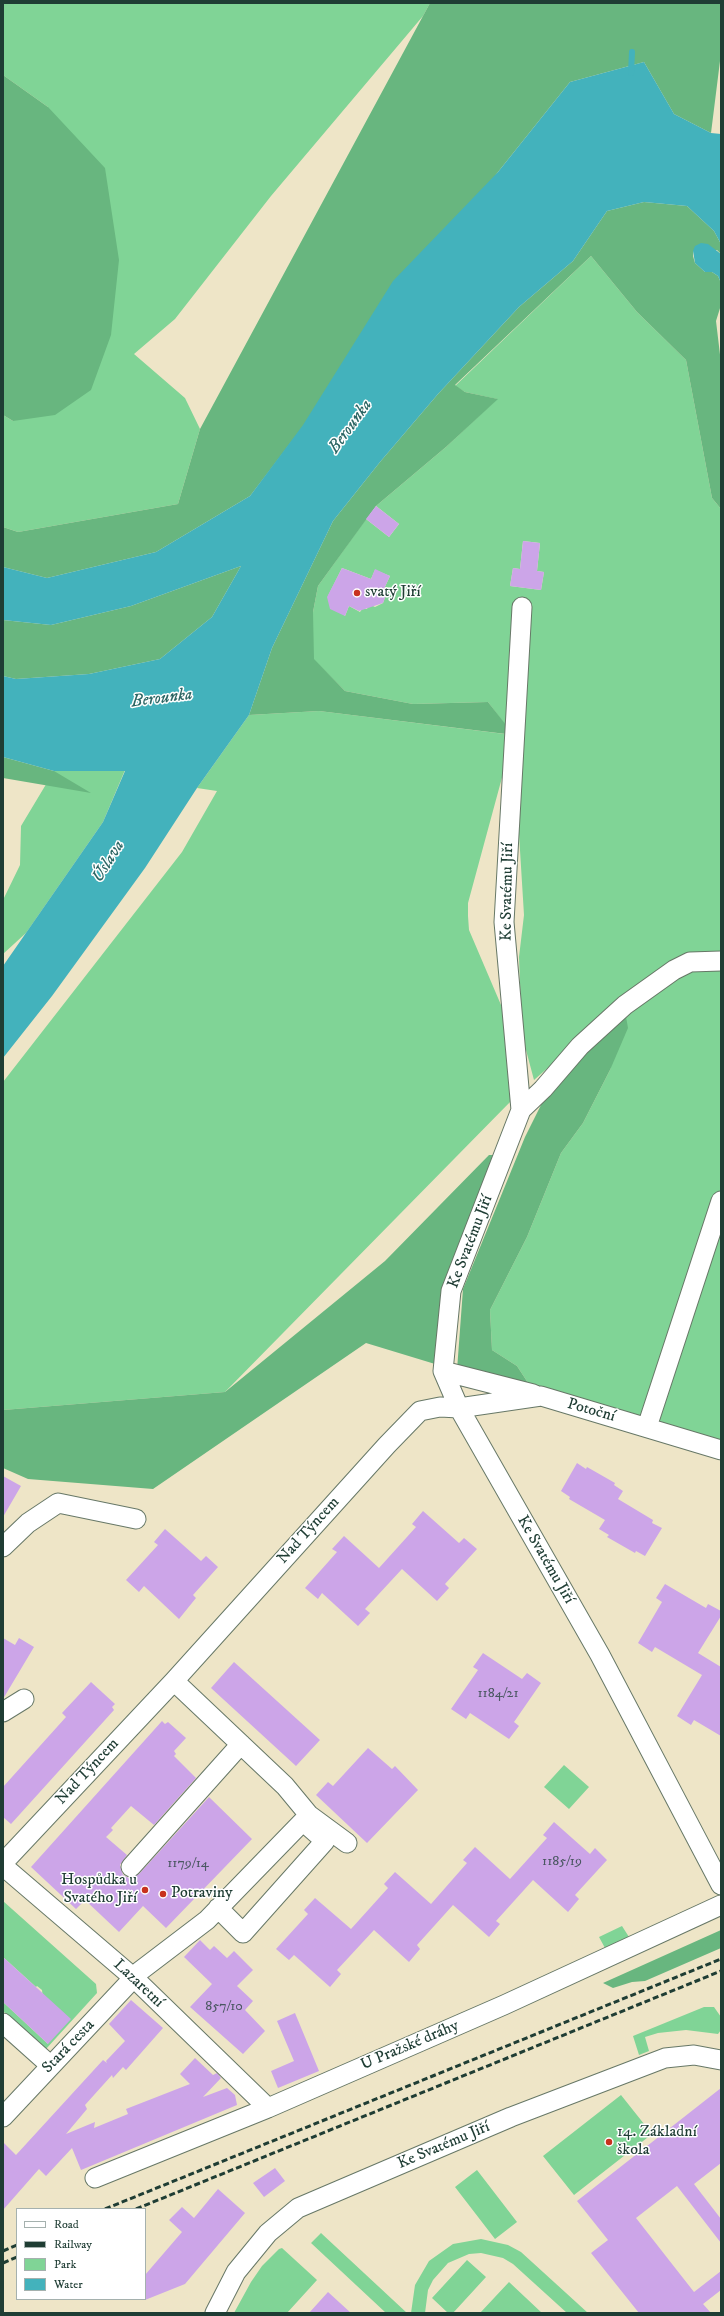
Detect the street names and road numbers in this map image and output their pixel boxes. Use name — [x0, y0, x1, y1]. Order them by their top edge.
street label: Ke Svatému Jiří — [498, 843, 518, 941]
street label: Ke Svatému Jiří — [444, 1193, 498, 1291]
street label: Potoční — [565, 1395, 617, 1427]
street label: Nad Týncem — [274, 1493, 344, 1569]
street label: Ke Svatému Jiří — [512, 1513, 578, 1607]
street label: Nad Týncem — [52, 1735, 124, 1809]
street label: Lazaretní — [109, 1956, 167, 2012]
street label: Stará cesta — [39, 2016, 99, 2078]
street label: U Pražské dráhy — [358, 2017, 462, 2075]
street label: Ke Svatému Jiří — [395, 2118, 493, 2174]

